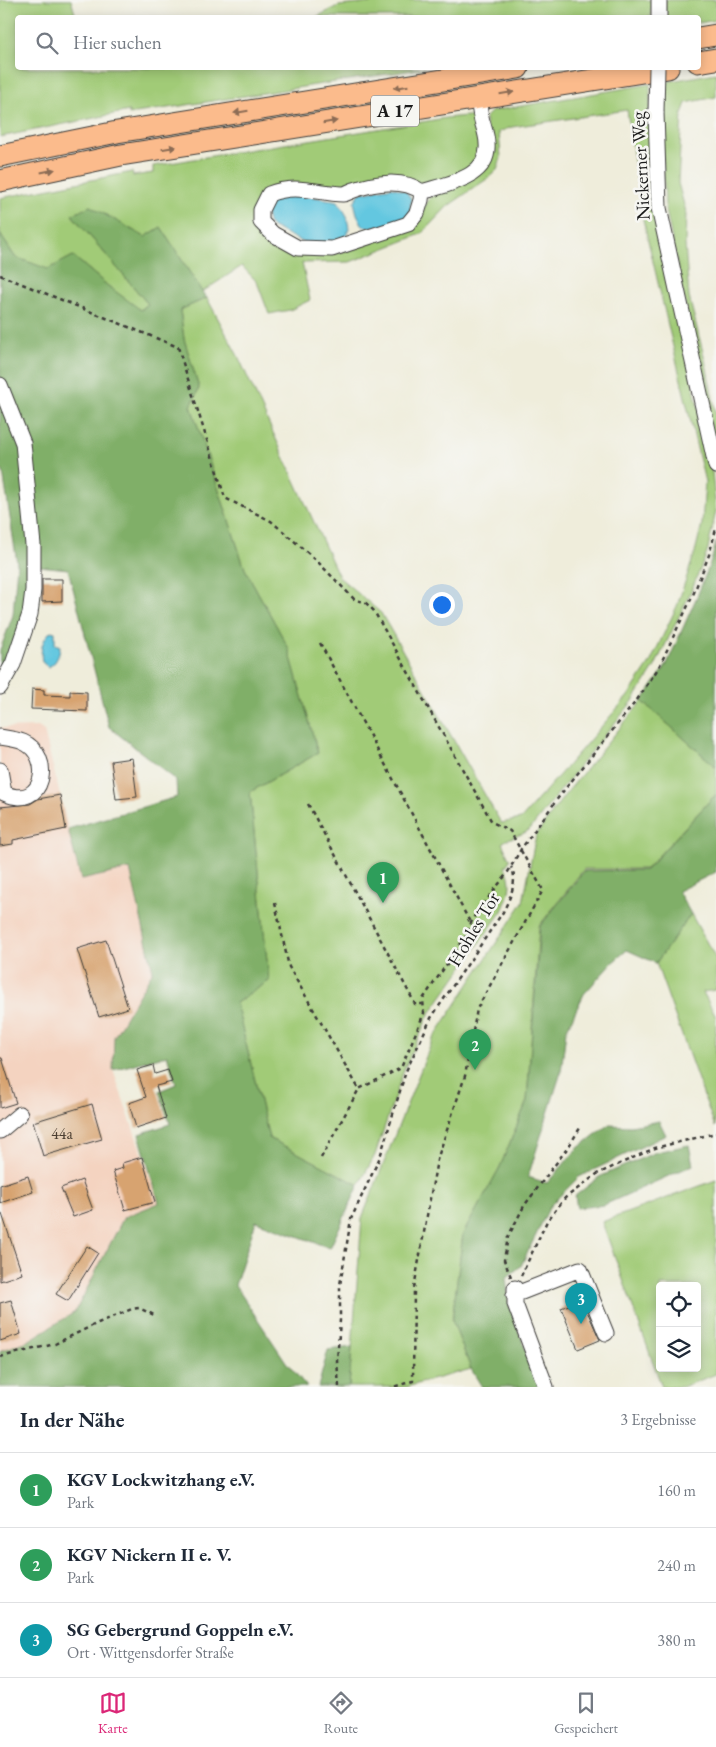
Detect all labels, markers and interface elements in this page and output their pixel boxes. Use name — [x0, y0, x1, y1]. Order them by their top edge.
search box — [15, 15, 701, 70]
icon: search — [33, 29, 61, 57]
text: Hier suchen — [73, 30, 162, 55]
one-way arrow — [393, 83, 409, 91]
one-way arrow — [500, 89, 516, 97]
road number: A 17 — [371, 95, 419, 126]
one-way arrow — [232, 109, 248, 117]
street label: Nickerner Weg — [625, 110, 656, 221]
one-way arrow — [322, 117, 338, 125]
one-way arrow — [162, 143, 178, 151]
one-way arrow — [40, 167, 55, 175]
your location — [429, 592, 455, 618]
pin: 1 — [367, 862, 399, 903]
street label: Hohles Tor — [441, 887, 506, 971]
pin: 2 — [459, 1029, 491, 1070]
house number: 44a — [51, 1123, 73, 1144]
map controls — [656, 1282, 701, 1372]
button: locate — [656, 1282, 701, 1327]
pin: 3 — [565, 1283, 597, 1324]
button: layers — [656, 1327, 701, 1372]
text: In der Nähe — [20, 1406, 125, 1433]
text: 3 Ergebnisse — [620, 1409, 696, 1430]
text: KGV Lockwitzhang e.V. — [67, 1467, 255, 1492]
text: 1 — [32, 1480, 40, 1501]
text: 160 m — [657, 1480, 696, 1501]
text: Park — [67, 1492, 94, 1513]
text: KGV Nickern II e. V. — [67, 1542, 232, 1567]
text: 2 — [32, 1555, 40, 1576]
text: 240 m — [657, 1555, 696, 1576]
text: Park — [67, 1567, 94, 1588]
text: SG Gebergrund Goppeln e.V. — [67, 1617, 294, 1642]
text: 3 — [32, 1630, 40, 1651]
text: 380 m — [657, 1630, 696, 1651]
text: Ort · Wittgensdorfer Straße — [67, 1642, 234, 1663]
tab: Karte — [98, 1689, 128, 1737]
tab: Route — [324, 1689, 358, 1737]
tab: Gespeichert — [554, 1689, 618, 1737]

